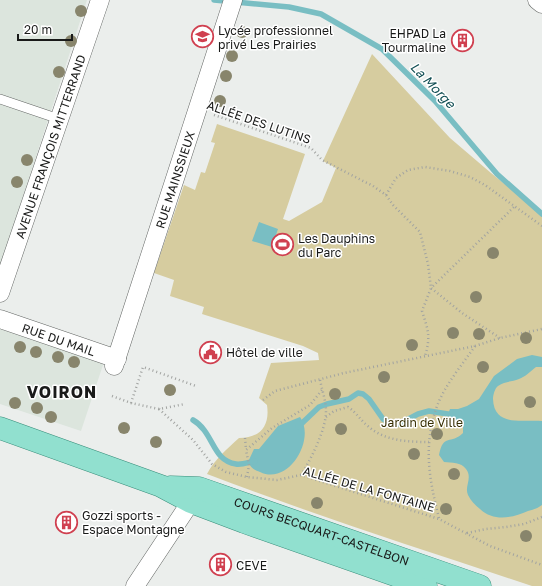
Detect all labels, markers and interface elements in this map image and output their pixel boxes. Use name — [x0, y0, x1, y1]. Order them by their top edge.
scale bar — [18, 16, 72, 42]
text: 20 m — [24, 22, 52, 37]
place label: Lycée professionnel privé Les Prairies — [218, 23, 333, 52]
school or university icon: Lycée professionnel privé Les Prairies — [190, 24, 216, 50]
place label: EHPAD La Tourmaline — [382, 26, 446, 55]
building icon: EHPAD La Tourmaline — [449, 27, 475, 53]
street label: AVENUE FRANÇOIS MITTERRAND — [12, 52, 88, 240]
water label: La Morge — [407, 59, 460, 112]
street label: ALLÉE DES LUTINS — [205, 97, 313, 147]
street label: RUE MAINSSIEUX — [152, 129, 197, 230]
place label: Les Dauphins du Parc — [298, 231, 375, 260]
sports icon: Les Dauphins du Parc — [270, 232, 296, 258]
street label: RUE DU MAIL — [20, 320, 97, 359]
public building icon: Hôtel de ville — [198, 339, 224, 365]
place label: Hôtel de ville — [226, 345, 303, 360]
district label: VOIRON — [27, 382, 97, 402]
park label: Jardin de Ville — [381, 415, 463, 430]
street label: ALLÉE DE LA FONTAINE — [301, 463, 437, 515]
street label: COURS BECQUART-CASTELBON — [232, 493, 411, 568]
place label: Gozzi sports - Espace Montagne — [82, 508, 184, 537]
building icon: Gozzi sports - Espace Montagne — [54, 509, 80, 535]
building icon: CEVE — [208, 552, 234, 578]
place label: CEVE — [236, 558, 267, 573]

